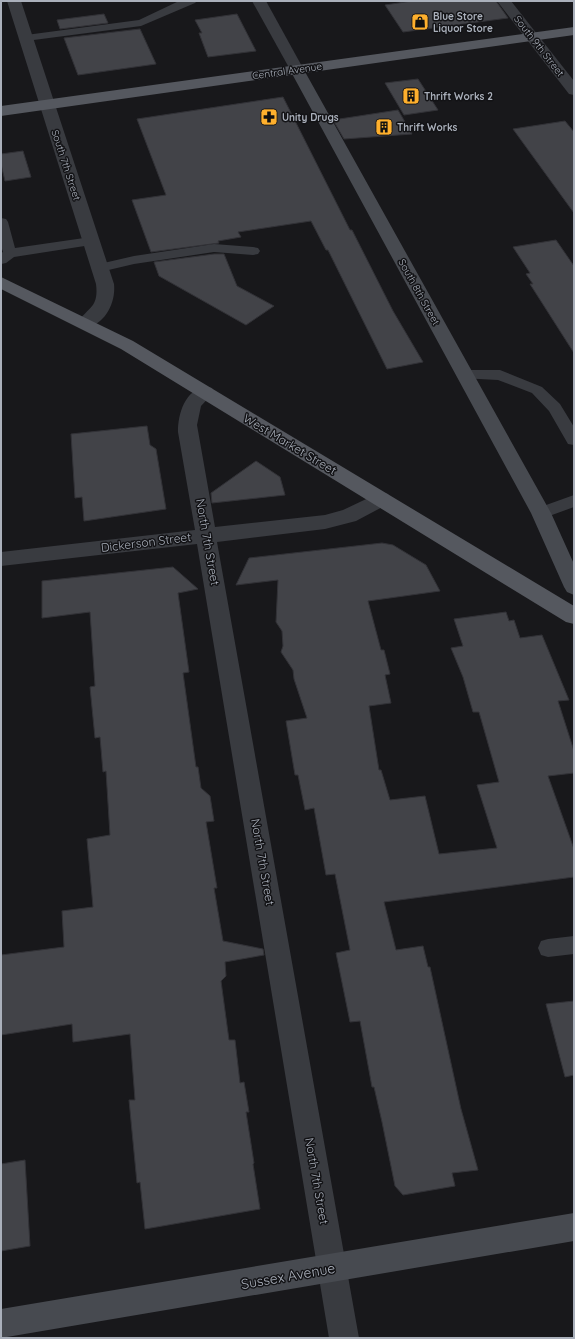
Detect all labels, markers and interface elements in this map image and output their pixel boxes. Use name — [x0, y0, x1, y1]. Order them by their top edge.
place label: Blue Store Liquor Store — [433, 10, 493, 35]
shop icon: Blue Store Liquor Store — [410, 12, 430, 32]
street label: South 9th Street — [511, 13, 567, 80]
street label: Central Avenue — [251, 60, 323, 82]
building icon: Thrift Works 2 — [401, 86, 421, 106]
place label: Thrift Works 2 — [424, 90, 493, 103]
pharmacy icon: Unity Drugs — [259, 107, 279, 127]
place label: Unity Drugs — [282, 111, 339, 124]
building icon: Thrift Works — [374, 117, 394, 137]
place label: Thrift Works — [397, 121, 458, 134]
street label: South 7th Street — [48, 128, 84, 202]
street label: South 8th Street — [395, 257, 443, 328]
street label: West Market Street — [241, 410, 339, 478]
street label: North 7th Street — [193, 497, 223, 587]
street label: Dickerson Street — [100, 529, 192, 555]
street label: North 7th Street — [248, 817, 278, 907]
street label: North 7th Street — [302, 1136, 332, 1226]
street label: Sussex Avenue — [240, 1259, 337, 1293]

